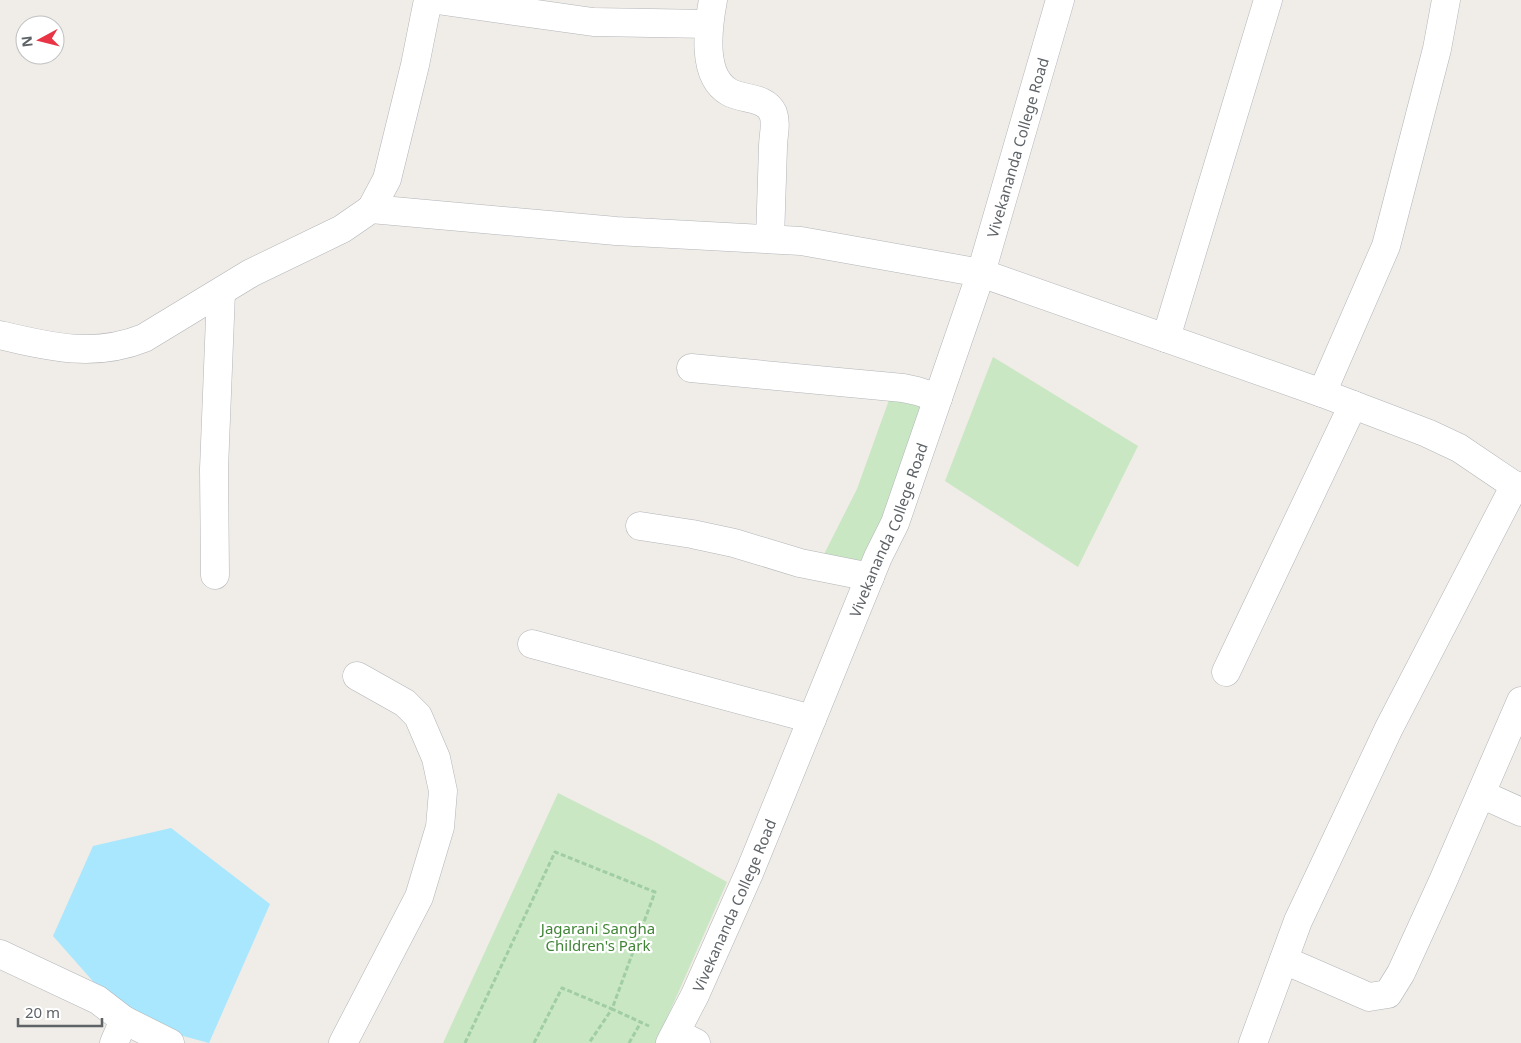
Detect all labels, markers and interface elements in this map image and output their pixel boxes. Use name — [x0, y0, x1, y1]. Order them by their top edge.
north arrow — [15, 15, 65, 65]
text: N — [16, 35, 37, 48]
street label: Vivekananda College Road — [982, 55, 1053, 240]
street label: Vivekananda College Road — [845, 440, 932, 620]
street label: Vivekananda College Road — [688, 816, 780, 995]
park label: Jagarani Sangha Children's Park — [539, 918, 655, 955]
scale bar — [18, 996, 101, 1028]
text: 20 m — [25, 1002, 60, 1022]

